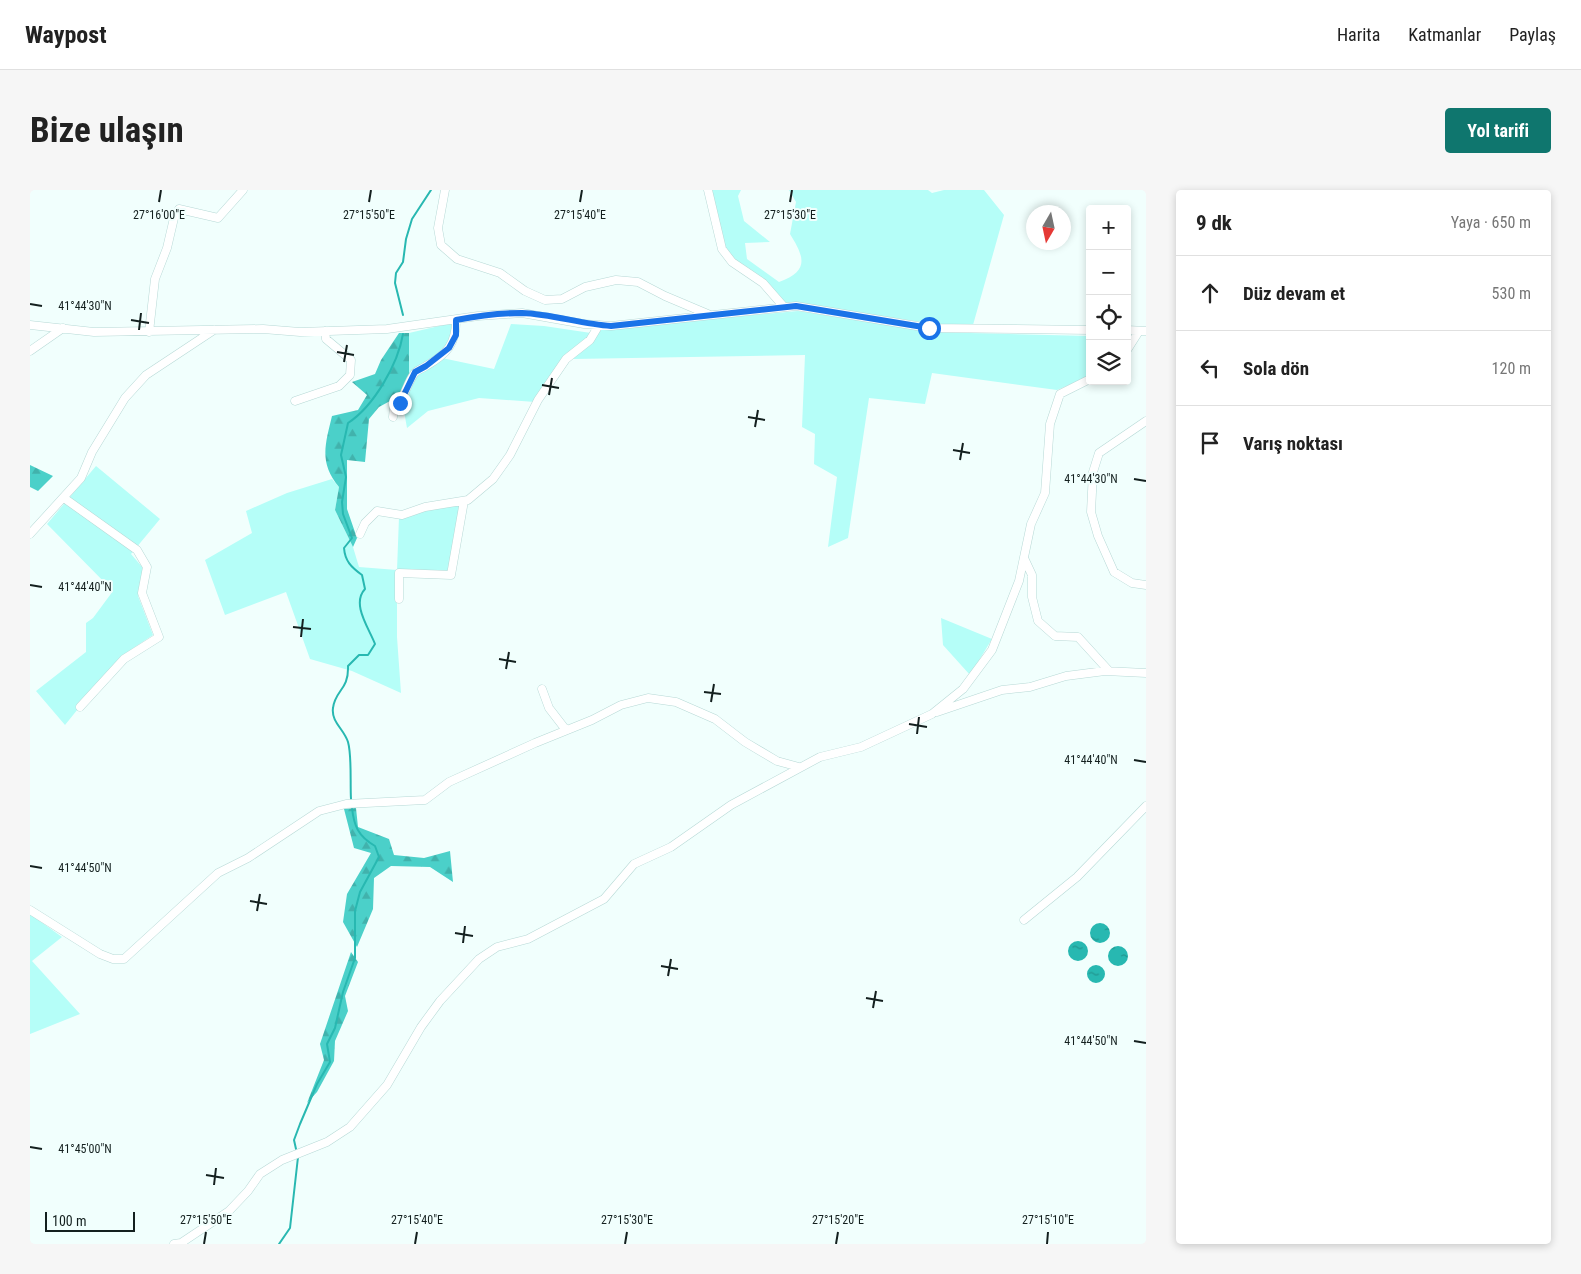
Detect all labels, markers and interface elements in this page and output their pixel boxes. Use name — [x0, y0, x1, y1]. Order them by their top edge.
text: Waypost — [25, 21, 107, 49]
text: Harita — [1337, 24, 1380, 45]
text: Katmanlar — [1408, 24, 1481, 45]
text: Paylaş — [1509, 24, 1556, 45]
button: Yol tarifi — [1445, 108, 1551, 153]
text: Bize ulaşın — [30, 110, 184, 151]
north arrow — [1026, 205, 1071, 250]
map controls — [1086, 205, 1131, 385]
button: + — [1086, 205, 1131, 250]
text: 27°16'00"E — [133, 208, 185, 222]
text: 27°15'50"E — [343, 208, 395, 222]
text: 27°15'40"E — [554, 208, 606, 222]
text: 27°15'30"E — [764, 208, 816, 222]
text: 9 dk — [1196, 211, 1232, 235]
text: Yaya · 650 m — [1451, 213, 1531, 232]
button: − — [1086, 250, 1131, 295]
icon: ahead — [1196, 279, 1224, 307]
text: Düz devam et — [1243, 282, 1345, 305]
text: 530 m — [1492, 284, 1531, 303]
button: locate — [1086, 295, 1131, 340]
text: 41°44'30"N — [58, 299, 112, 313]
route start — [918, 317, 941, 340]
button: layers — [1086, 340, 1131, 385]
icon: left — [1196, 354, 1224, 382]
text: Sola dön — [1243, 357, 1309, 380]
text: 120 m — [1492, 359, 1531, 378]
route end — [389, 392, 412, 415]
icon: arrive — [1196, 429, 1224, 457]
text: Varış noktası — [1243, 432, 1343, 455]
text: 41°44'30"N — [1064, 472, 1118, 486]
text: 41°44'40"N — [58, 580, 112, 594]
text: 41°44'40"N — [1064, 753, 1118, 767]
text: 41°44'50"N — [58, 861, 112, 875]
text: 41°44'50"N — [1064, 1034, 1118, 1048]
text: 41°45'00"N — [58, 1142, 112, 1156]
scale bar — [45, 1209, 135, 1232]
text: 100 m — [52, 1213, 87, 1229]
text: 27°15'50"E — [180, 1213, 232, 1227]
text: 27°15'40"E — [391, 1213, 443, 1227]
text: 27°15'30"E — [601, 1213, 653, 1227]
text: 27°15'20"E — [812, 1213, 864, 1227]
text: 27°15'10"E — [1022, 1213, 1074, 1227]

